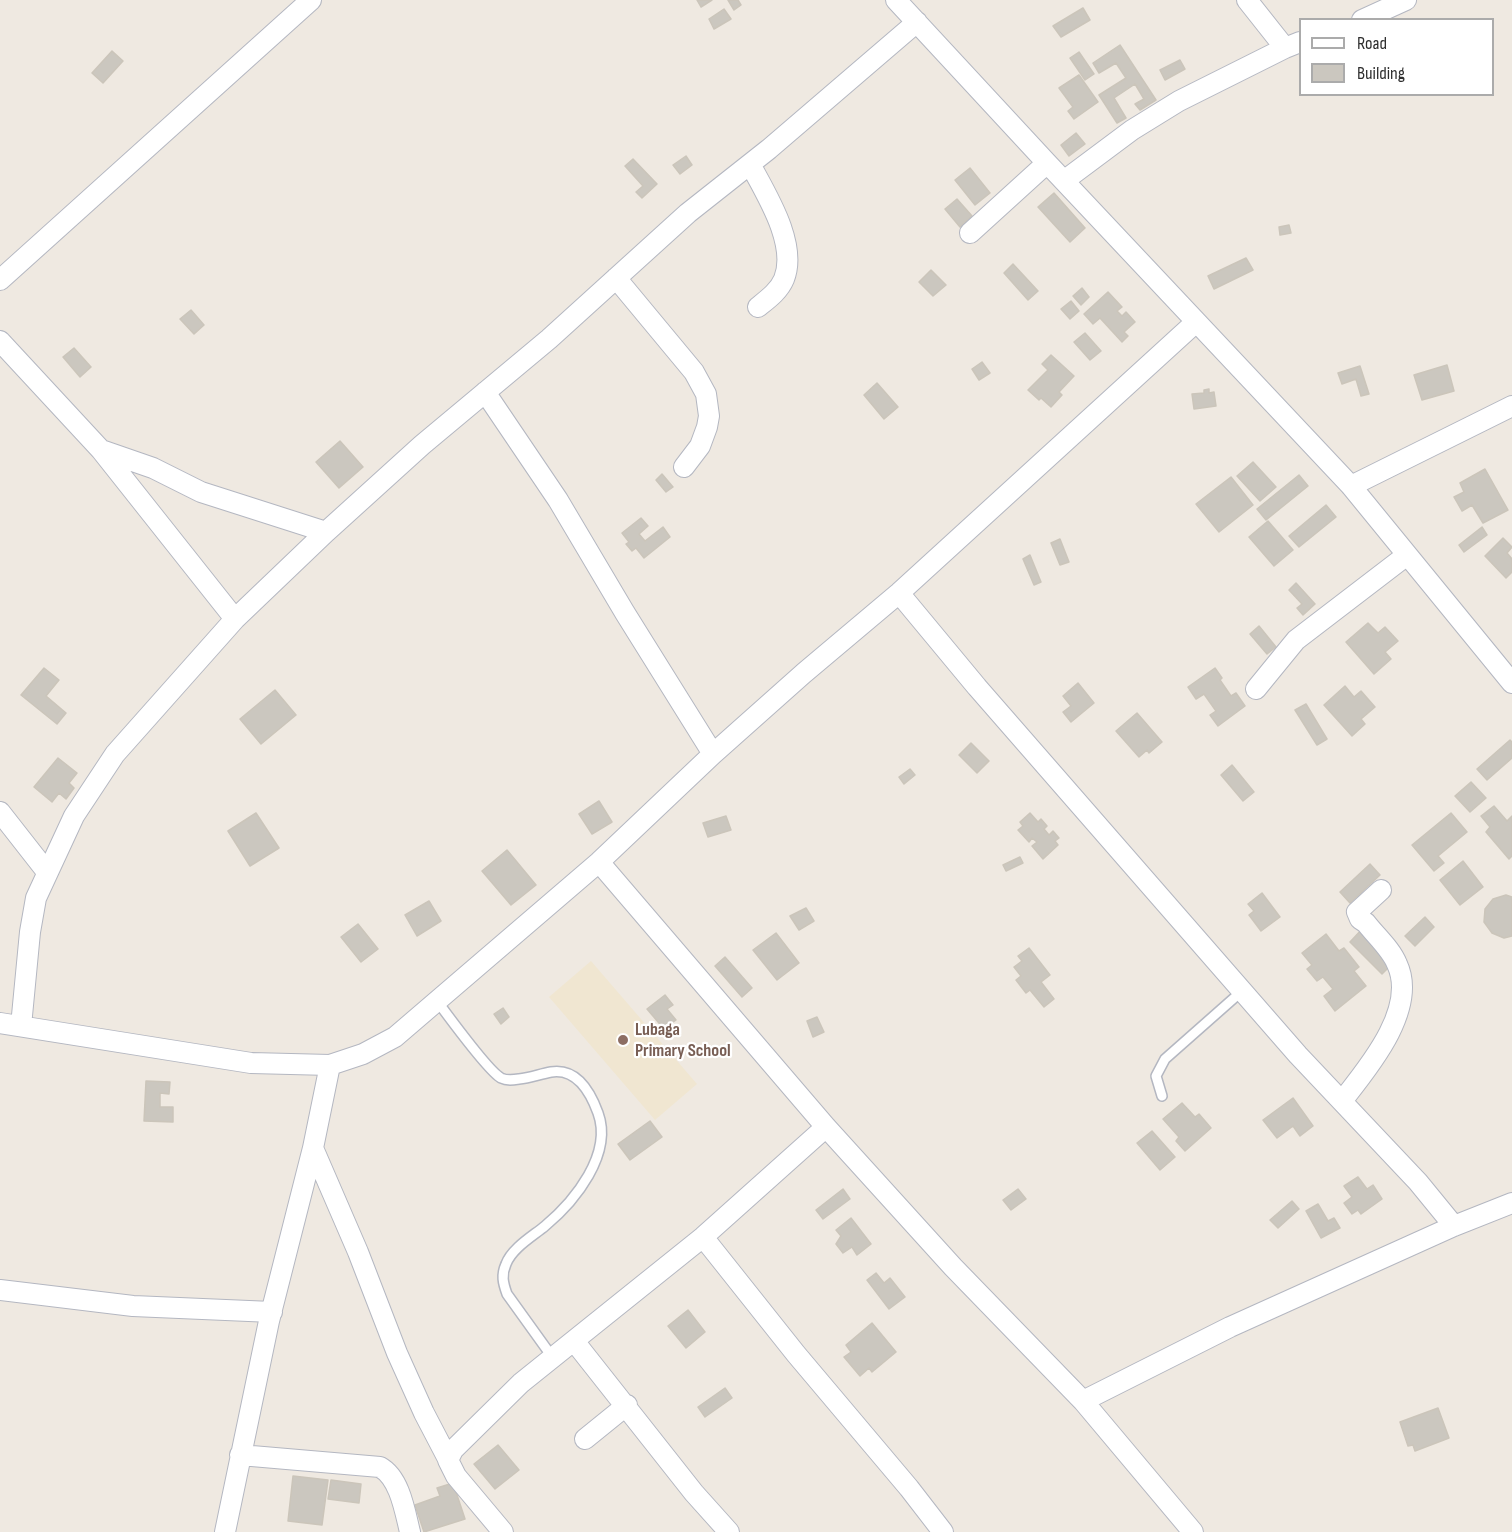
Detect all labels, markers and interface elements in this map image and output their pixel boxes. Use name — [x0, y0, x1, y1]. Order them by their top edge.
legend — [1299, 18, 1494, 96]
text: Road — [1357, 33, 1387, 54]
text: Building — [1357, 63, 1405, 84]
place label: Lubaga Primary School — [635, 1019, 731, 1062]
marker: Lubaga Primary School — [616, 1033, 630, 1047]

